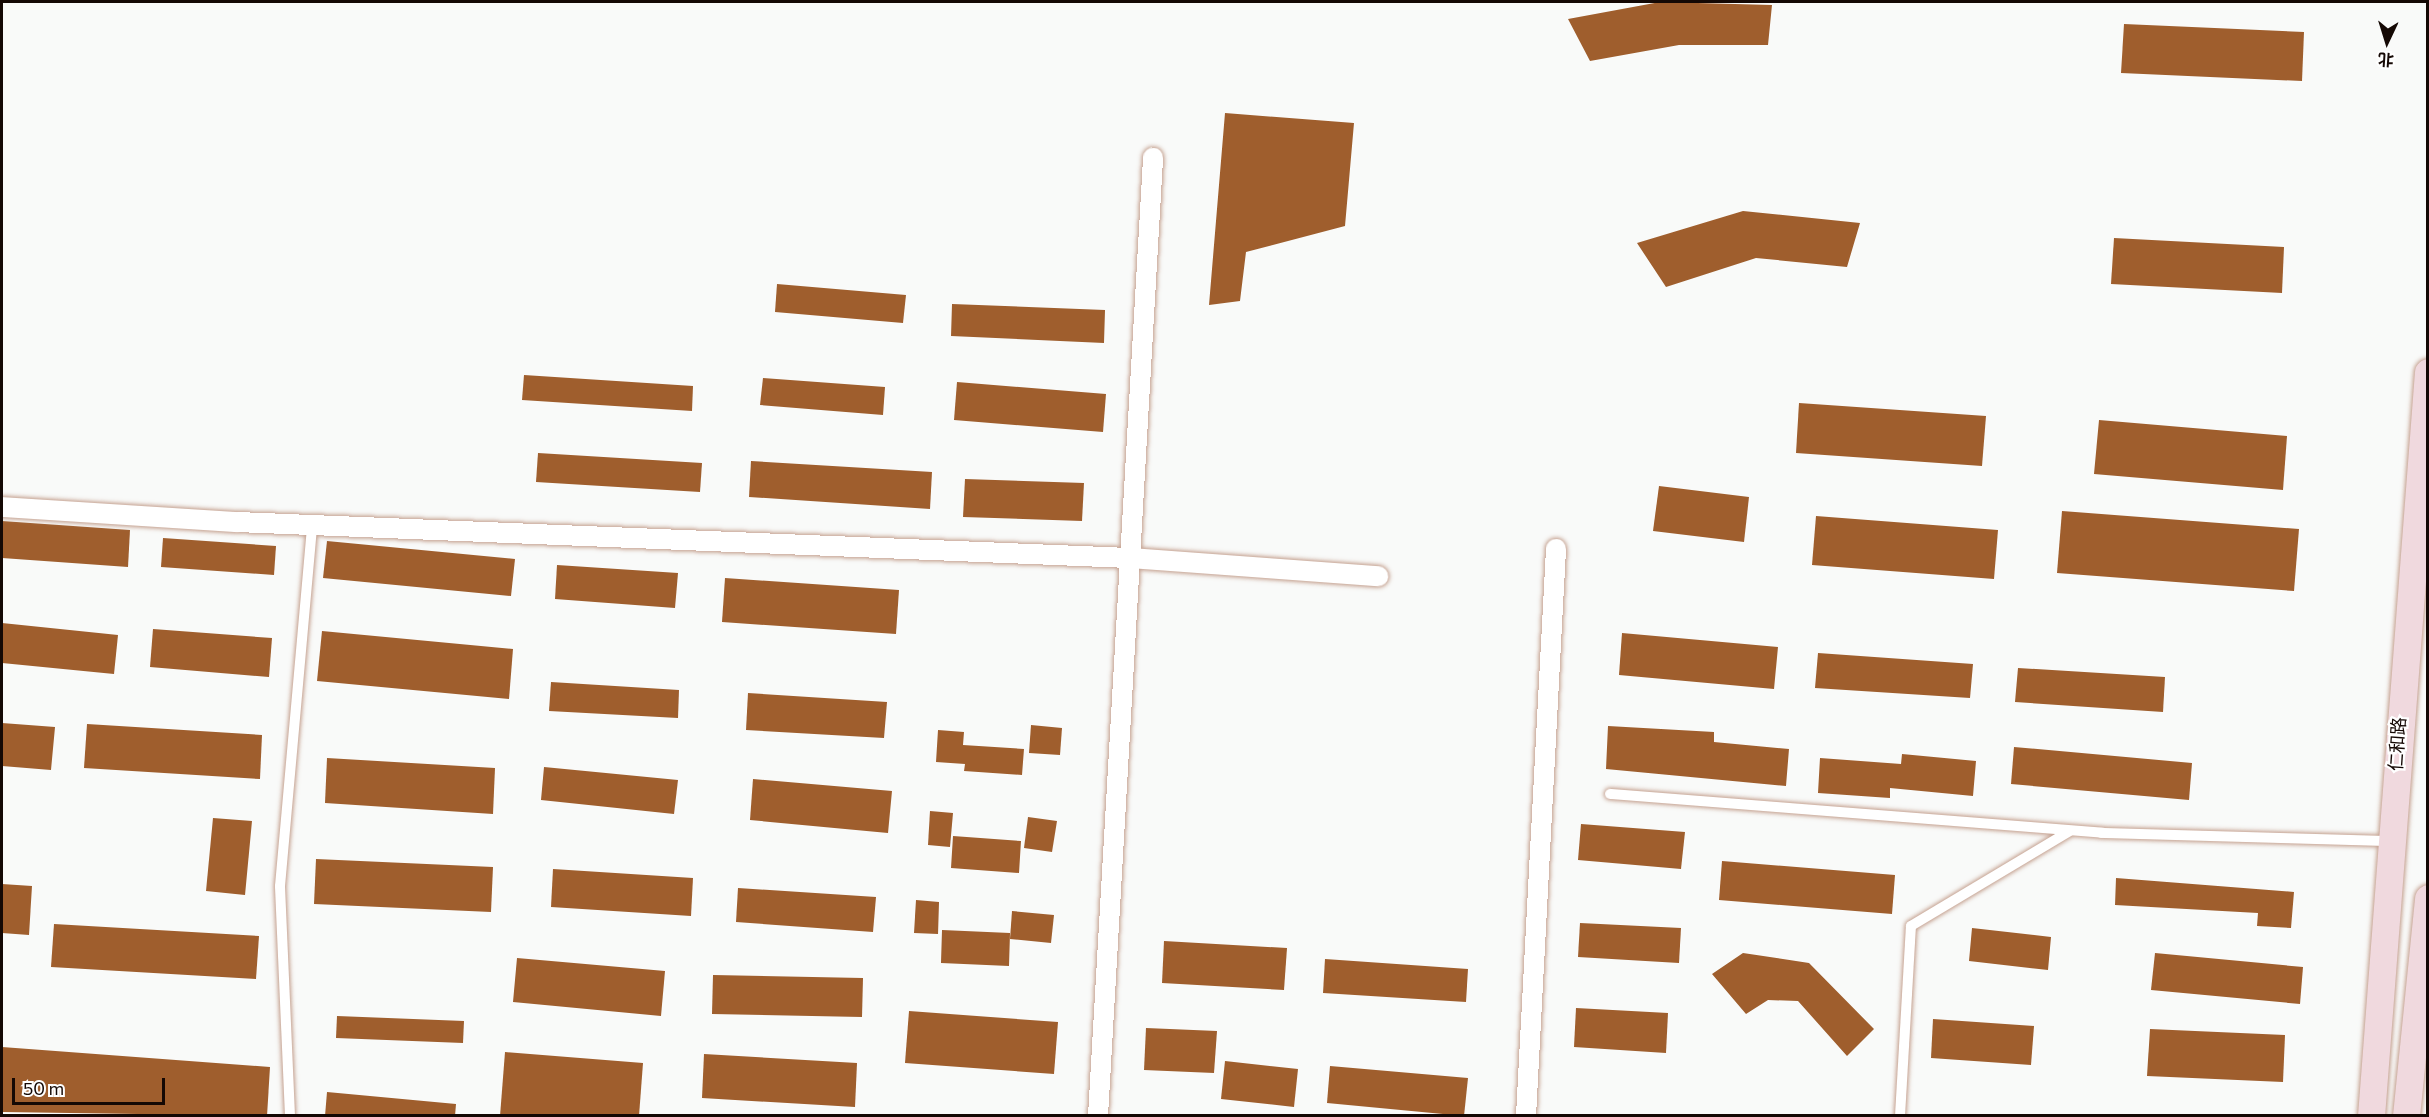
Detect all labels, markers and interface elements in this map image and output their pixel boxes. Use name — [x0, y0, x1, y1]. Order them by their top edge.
north arrow — [2357, 12, 2417, 72]
text: 北 — [2377, 50, 2394, 70]
street label: 仁和路 — [2384, 716, 2410, 772]
scale bar — [15, 1066, 168, 1104]
text: 50 m — [23, 1077, 64, 1099]

